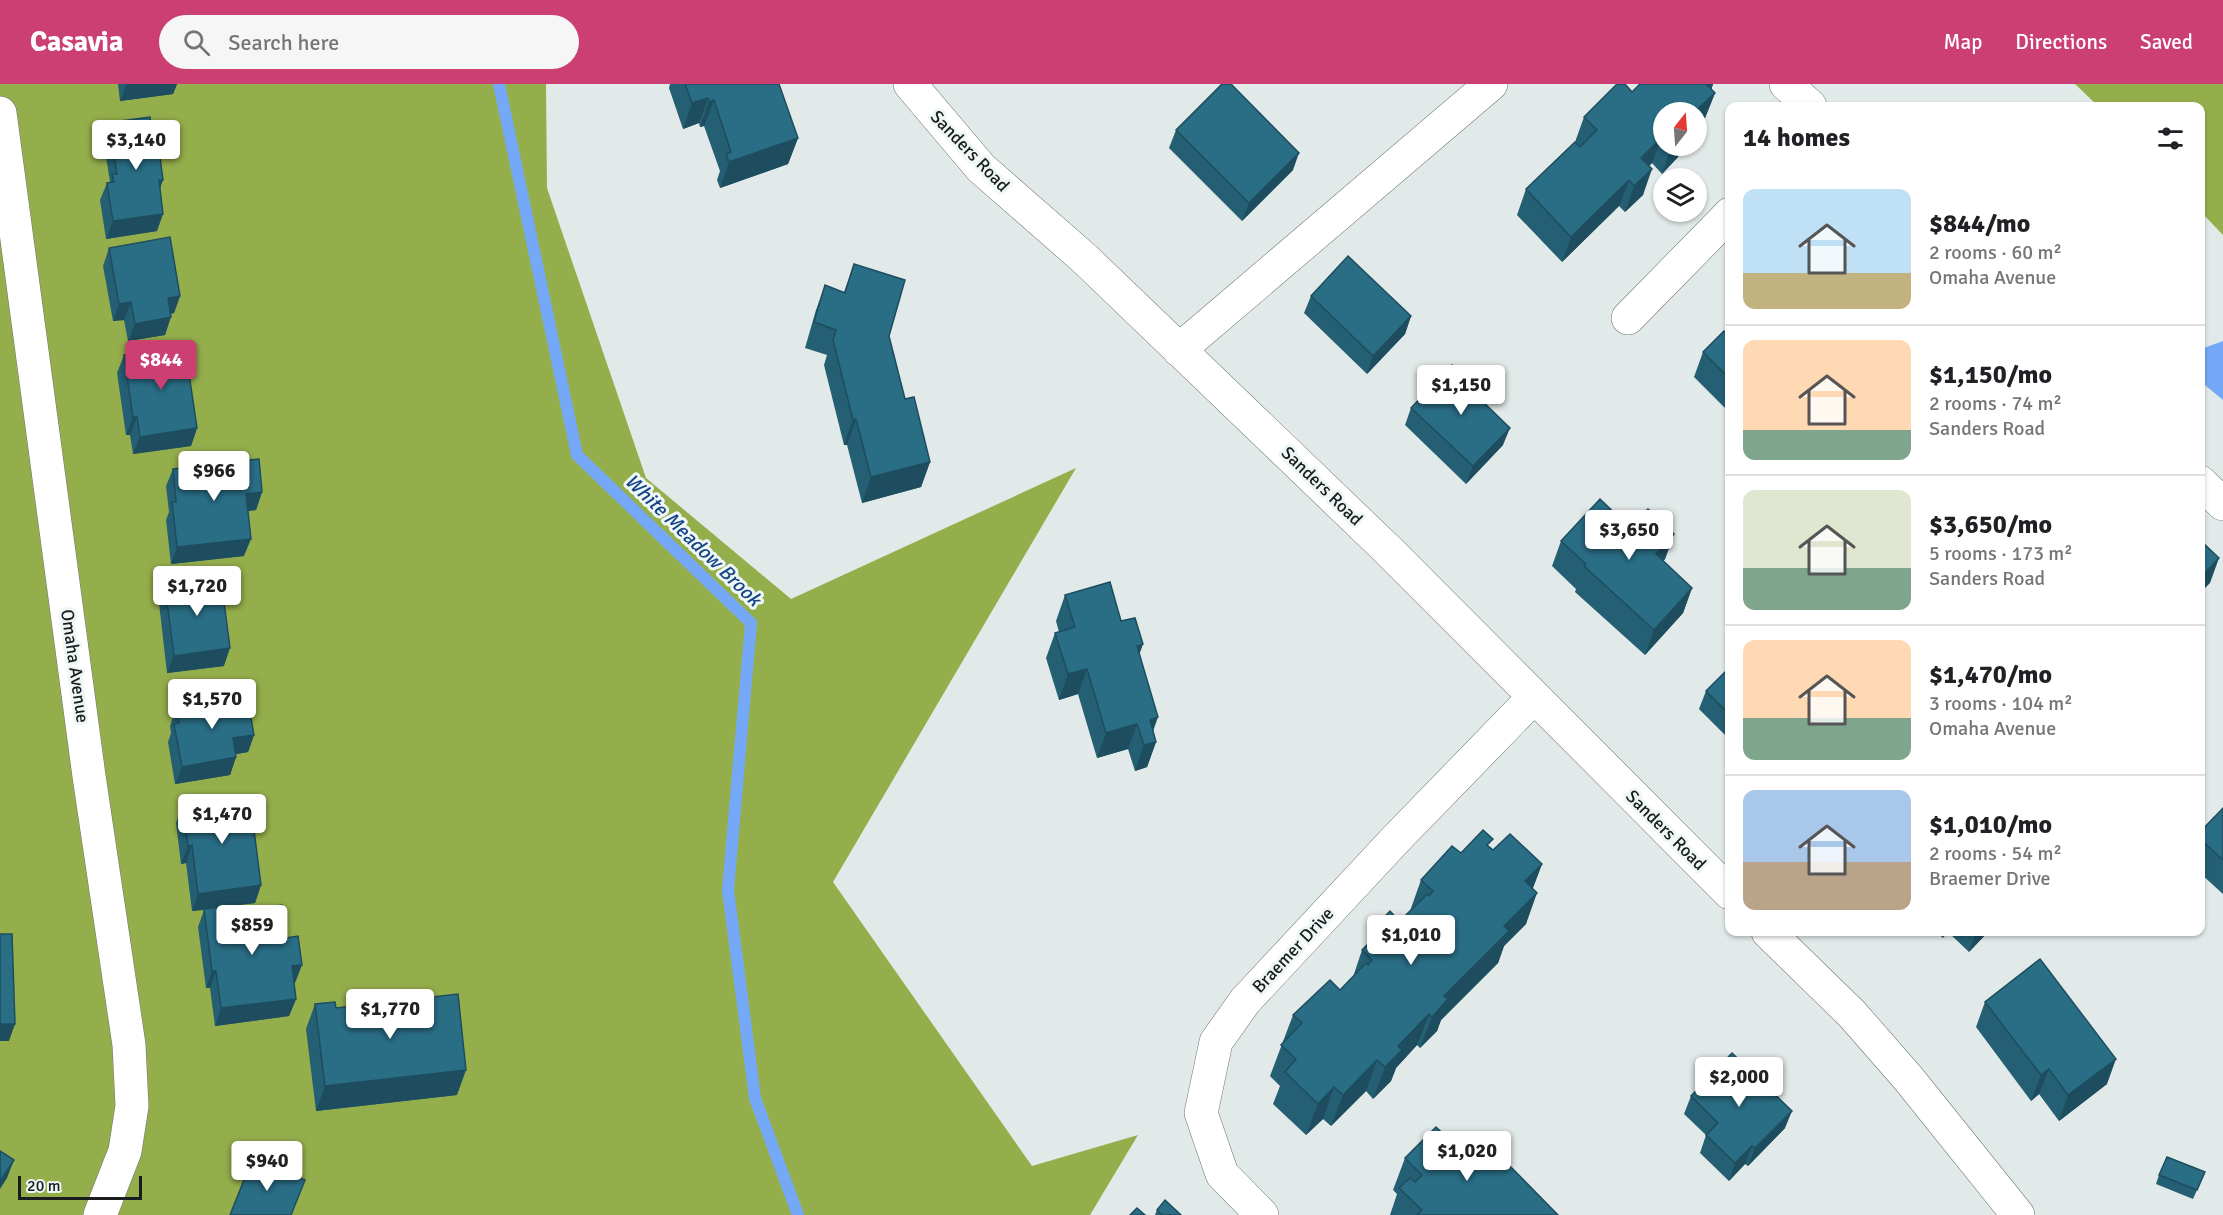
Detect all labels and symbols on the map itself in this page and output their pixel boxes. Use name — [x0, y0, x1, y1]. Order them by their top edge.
north arrow — [1653, 102, 1707, 156]
street label: Sanders Road — [926, 106, 1014, 196]
pin: $3,140 — [87, 120, 185, 171]
pin: $844 — [125, 340, 197, 391]
pin: $1,150 — [1412, 365, 1510, 416]
street label: Sanders Road — [1277, 442, 1367, 530]
pin: $966 — [178, 451, 250, 502]
water label: White Meadow Brook — [620, 469, 768, 613]
pin: $3,650 — [1580, 510, 1678, 561]
pin: $1,720 — [148, 566, 246, 617]
street label: Omaha Avenue — [56, 608, 94, 724]
pin: $1,570 — [163, 679, 261, 730]
street label: Sanders Road — [1621, 785, 1711, 875]
pin: $1,470 — [173, 794, 271, 845]
street label: Braemer Drive — [1248, 902, 1338, 998]
pin: $859 — [216, 905, 288, 956]
pin: $1,010 — [1362, 915, 1460, 966]
pin: $1,770 — [341, 989, 439, 1040]
pin: $2,000 — [1690, 1057, 1788, 1108]
pin: $1,020 — [1418, 1131, 1516, 1182]
pin: $940 — [231, 1141, 303, 1192]
scale bar — [18, 1173, 142, 1200]

